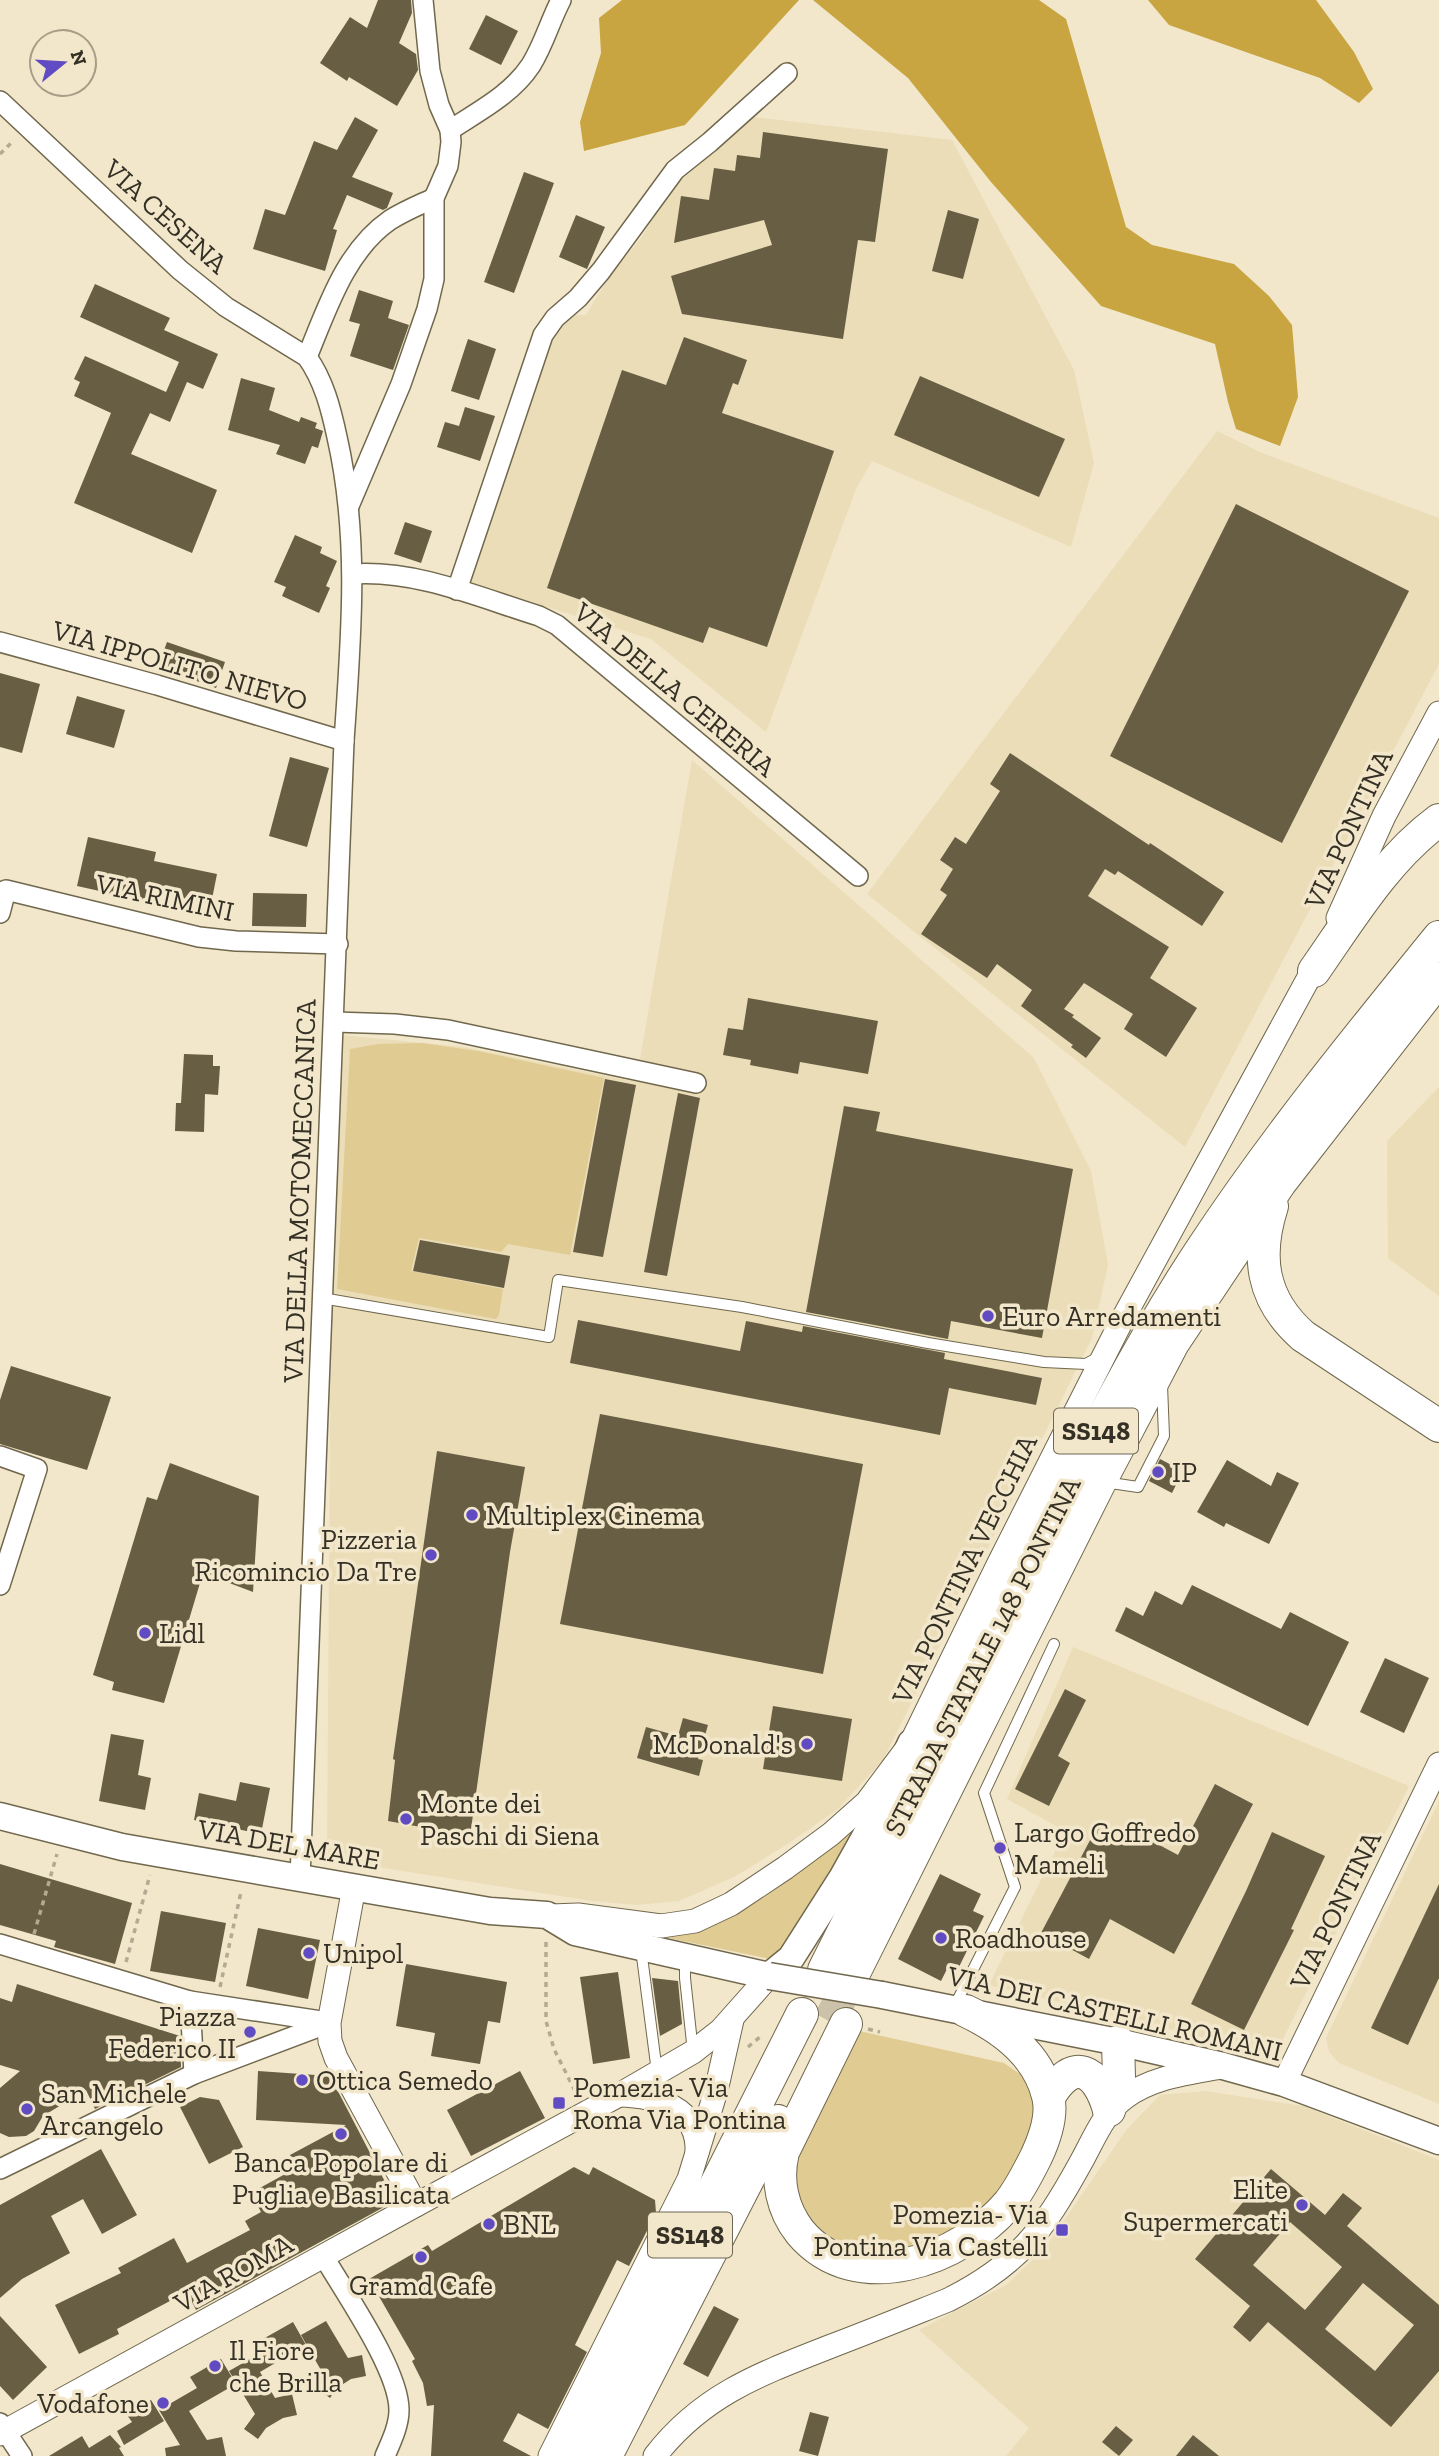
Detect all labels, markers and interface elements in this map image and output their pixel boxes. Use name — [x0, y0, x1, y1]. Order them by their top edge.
north arrow — [28, 28, 98, 98]
text: N — [66, 47, 92, 68]
street label: VIA CESENA — [96, 152, 235, 281]
street label: VIA DELLA CERERIA — [566, 595, 783, 784]
street label: VIA IPPOLITO NIEVO — [47, 613, 311, 718]
street label: VIA PONTINA — [1297, 743, 1400, 915]
street label: VIA RIMINI — [92, 867, 237, 928]
street label: VIA DELLA MOTOMECCANICA — [276, 998, 323, 1384]
place label: Euro Arredamenti — [1002, 1300, 1221, 1333]
marker: Euro Arredamenti — [980, 1308, 996, 1324]
road number: SS148 — [1054, 1408, 1138, 1454]
street label: VIA PONTINA VECCHIA — [884, 1428, 1044, 1710]
place label: IP — [1172, 1456, 1197, 1489]
marker: IP — [1150, 1464, 1166, 1480]
street label: STRADA STATALE 148 PONTINA — [877, 1471, 1088, 1841]
place label: Multiplex Cinema — [486, 1499, 701, 1532]
marker: Multiplex Cinema — [464, 1507, 480, 1523]
place label: Pizzeria Ricomincio Da Tre — [194, 1523, 417, 1588]
marker: Pizzeria Ricomincio Da Tre — [423, 1547, 439, 1563]
place label: Lidl — [159, 1617, 205, 1650]
marker: Lidl — [137, 1625, 153, 1641]
place label: McDonald's — [653, 1728, 793, 1761]
marker: McDonald's — [799, 1736, 815, 1752]
place label: Monte dei Paschi di Siena — [420, 1787, 600, 1852]
marker: Monte dei Paschi di Siena — [398, 1811, 414, 1827]
street label: VIA DEL MARE — [194, 1812, 382, 1877]
place label: Largo Goffredo Mameli — [1014, 1816, 1196, 1881]
street label: VIA PONTINA — [1282, 1825, 1388, 1996]
marker: Largo Goffredo Mameli — [992, 1840, 1008, 1856]
place label: Roadhouse — [955, 1922, 1086, 1955]
marker: Roadhouse — [933, 1930, 949, 1946]
place label: Unipol — [323, 1937, 404, 1970]
marker: Unipol — [301, 1945, 317, 1961]
street label: VIA DEI CASTELLI ROMANI — [943, 1959, 1285, 2068]
place label: Piazza Federico II — [108, 2000, 236, 2065]
marker: Piazza Federico II — [242, 2024, 258, 2040]
place label: Ottica Semedo — [316, 2064, 493, 2097]
place label: Pomezia- Via Roma Via Pontina — [573, 2071, 787, 2136]
marker: Ottica Semedo — [294, 2072, 310, 2088]
place label: San Michele Arcangelo — [41, 2077, 187, 2142]
marker: Pomezia- Via Roma Via Pontina — [551, 2095, 567, 2111]
marker: San Michele Arcangelo — [19, 2101, 35, 2117]
marker: Banca Popolare di Puglia e Basilicata — [333, 2126, 349, 2142]
place label: Banca Popolare di Puglia e Basilicata — [232, 2146, 450, 2211]
place label: Elite Supermercati — [1123, 2173, 1288, 2238]
marker: Elite Supermercati — [1294, 2197, 1310, 2213]
place label: Pomezia- Via Pontina Via Castelli — [813, 2198, 1048, 2263]
place label: BNL — [503, 2208, 556, 2241]
road number: SS148 — [648, 2212, 732, 2258]
marker: BNL — [481, 2216, 497, 2232]
marker: Pomezia- Via Pontina Via Castelli — [1054, 2222, 1070, 2238]
street label: VIA ROMA — [167, 2227, 299, 2320]
marker: Gramd Cafe — [413, 2249, 429, 2265]
place label: Gramd Cafe — [349, 2269, 493, 2302]
place label: Il Fiore che Brilla — [229, 2334, 343, 2399]
marker: Il Fiore che Brilla — [207, 2358, 223, 2374]
place label: Vodafone — [36, 2387, 149, 2420]
marker: Vodafone — [155, 2395, 171, 2411]

